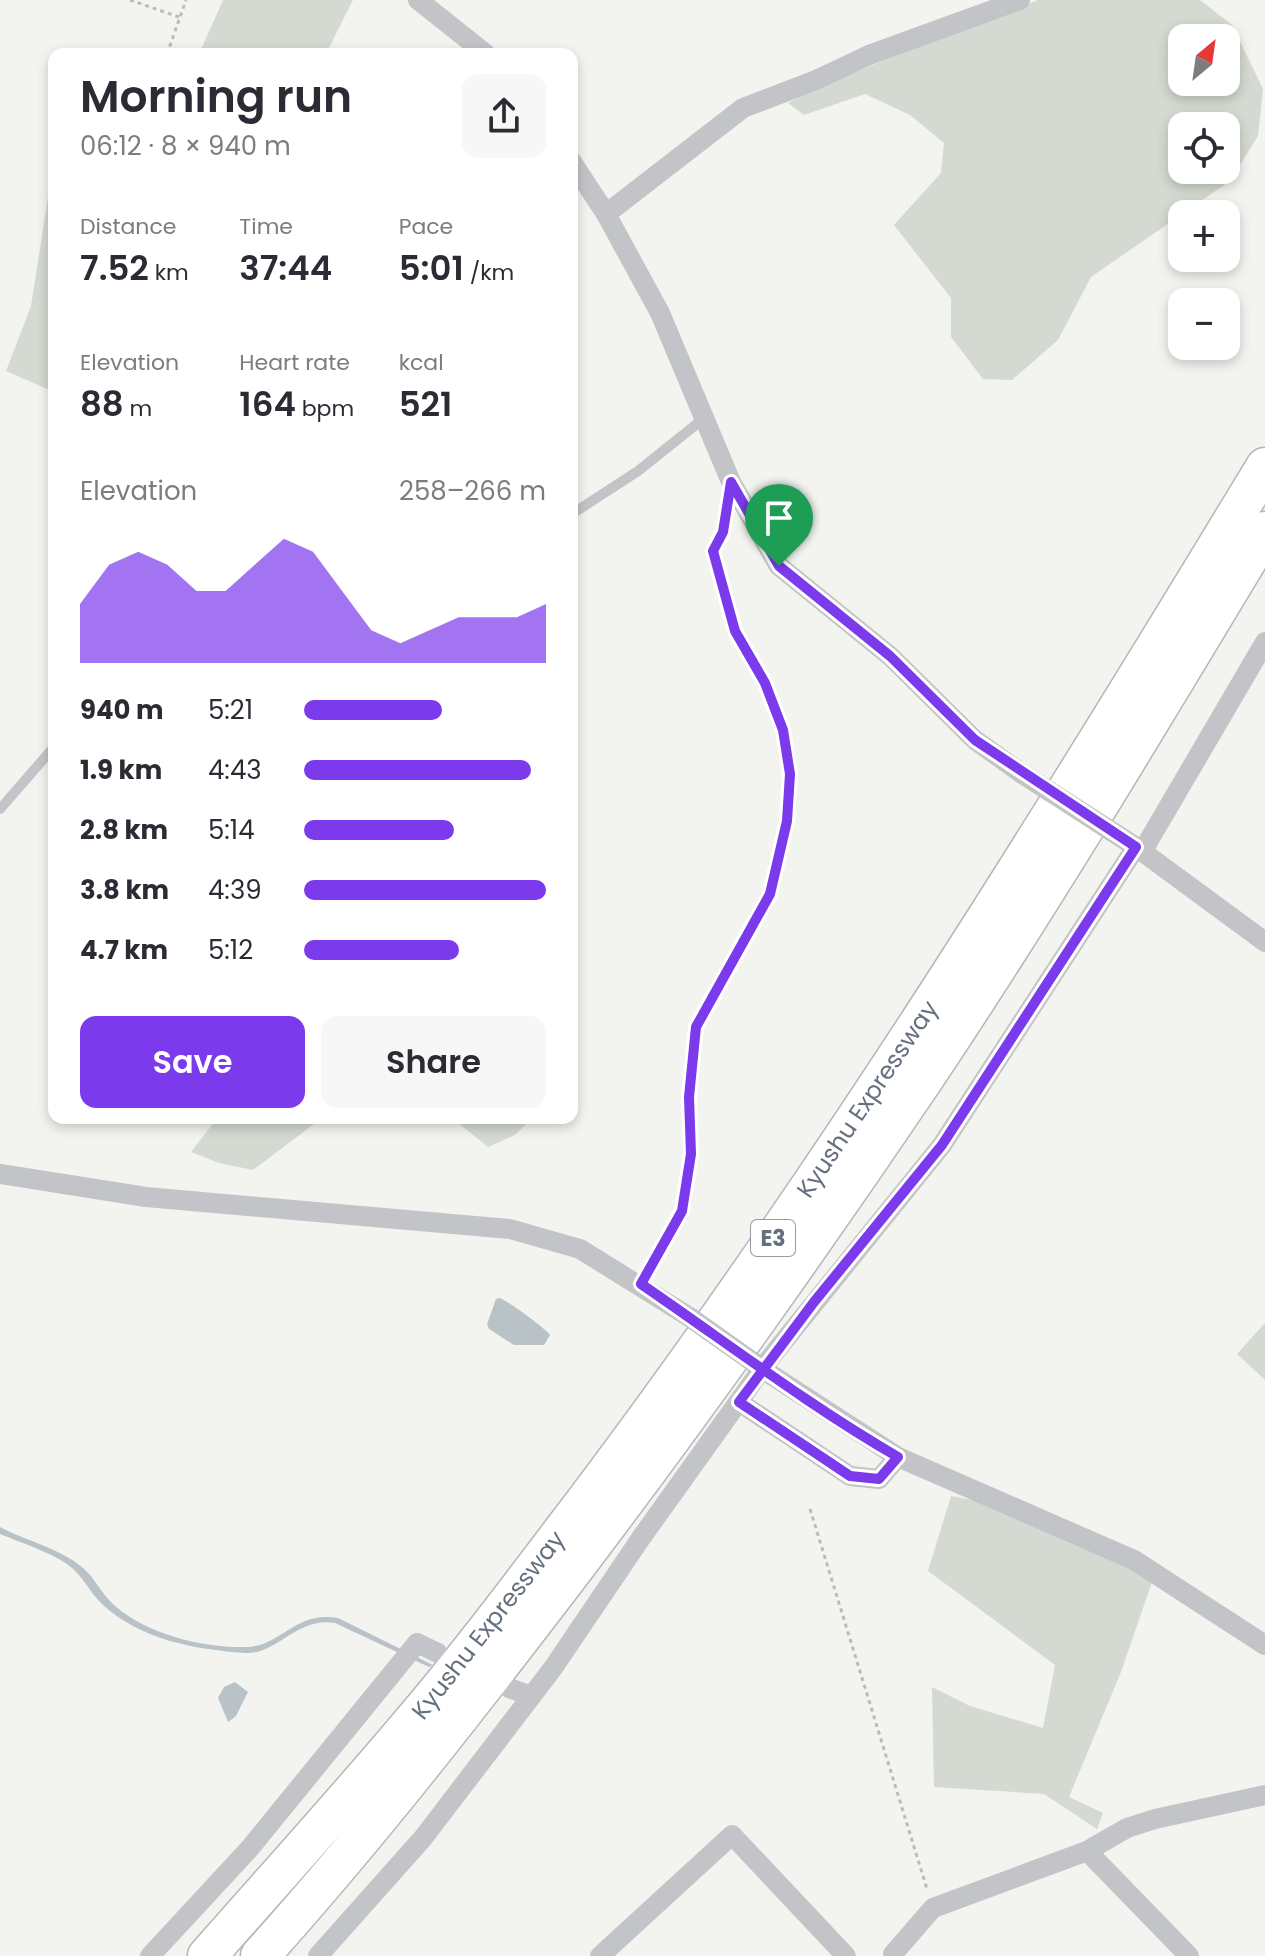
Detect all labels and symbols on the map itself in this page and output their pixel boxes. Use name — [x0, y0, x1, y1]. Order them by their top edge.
north arrow — [1168, 24, 1240, 96]
pin — [745, 484, 813, 566]
street label: Kyushu Expressway — [789, 994, 946, 1204]
road number: E3 — [751, 1220, 795, 1256]
street label: Kyushu Expressway — [404, 1523, 572, 1726]

